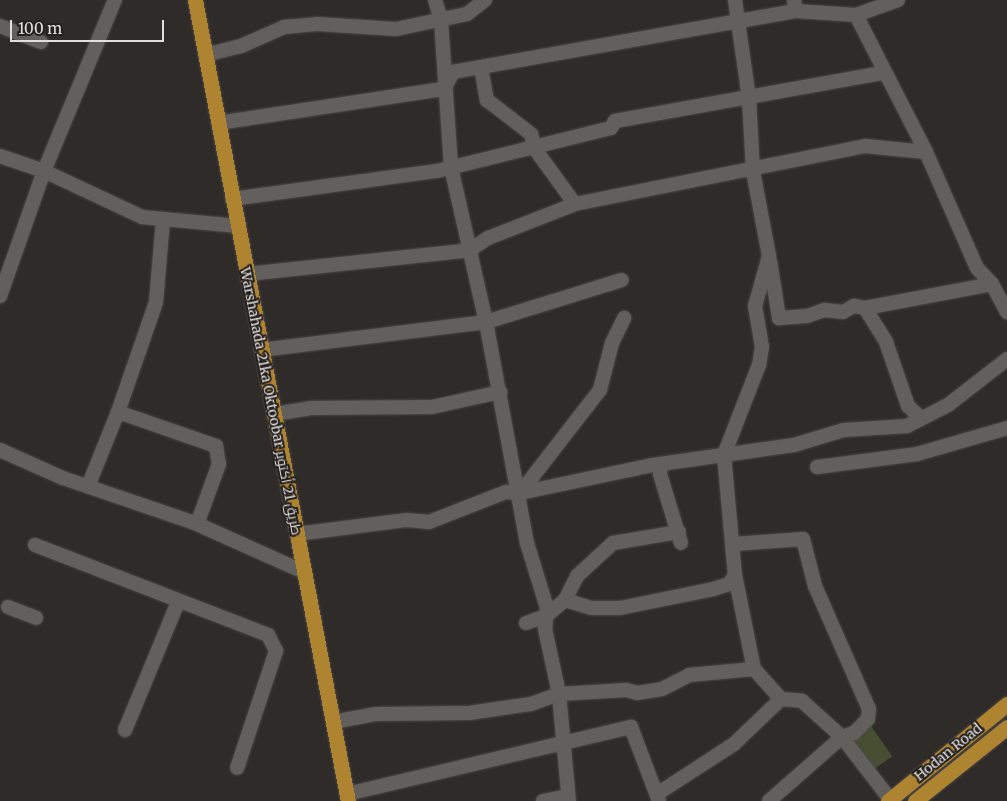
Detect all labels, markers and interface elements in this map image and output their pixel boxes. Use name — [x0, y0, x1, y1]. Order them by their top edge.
scale bar — [12, 10, 166, 42]
text: 100 m — [18, 19, 62, 38]
street label: Warshahada 21ka Oktoobar طريق 21 أكتوبر — [237, 266, 305, 536]
street label: Hodan Road — [911, 720, 985, 784]

